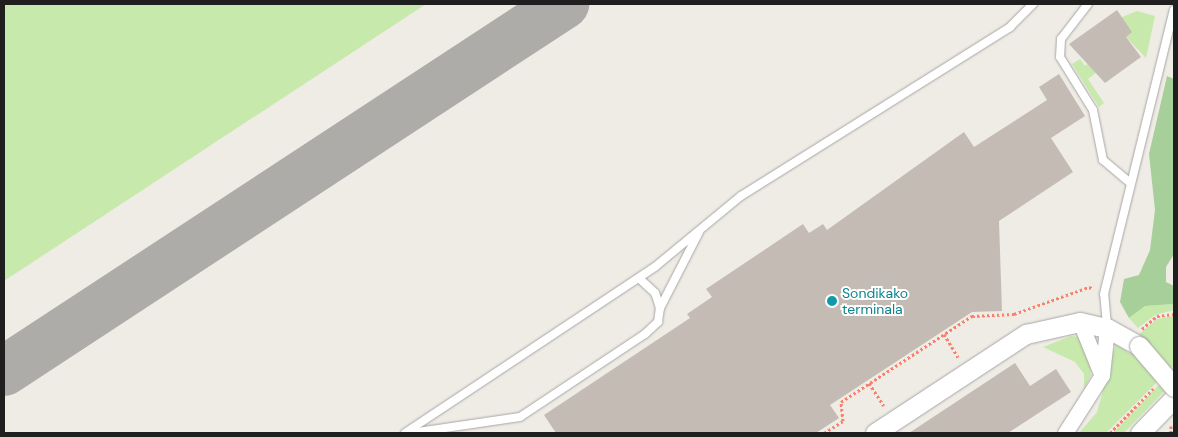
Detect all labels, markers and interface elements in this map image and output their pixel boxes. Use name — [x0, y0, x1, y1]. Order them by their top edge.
place label: Sondikako terminala — [842, 285, 908, 318]
marker: Sondikako terminala — [826, 295, 838, 307]

